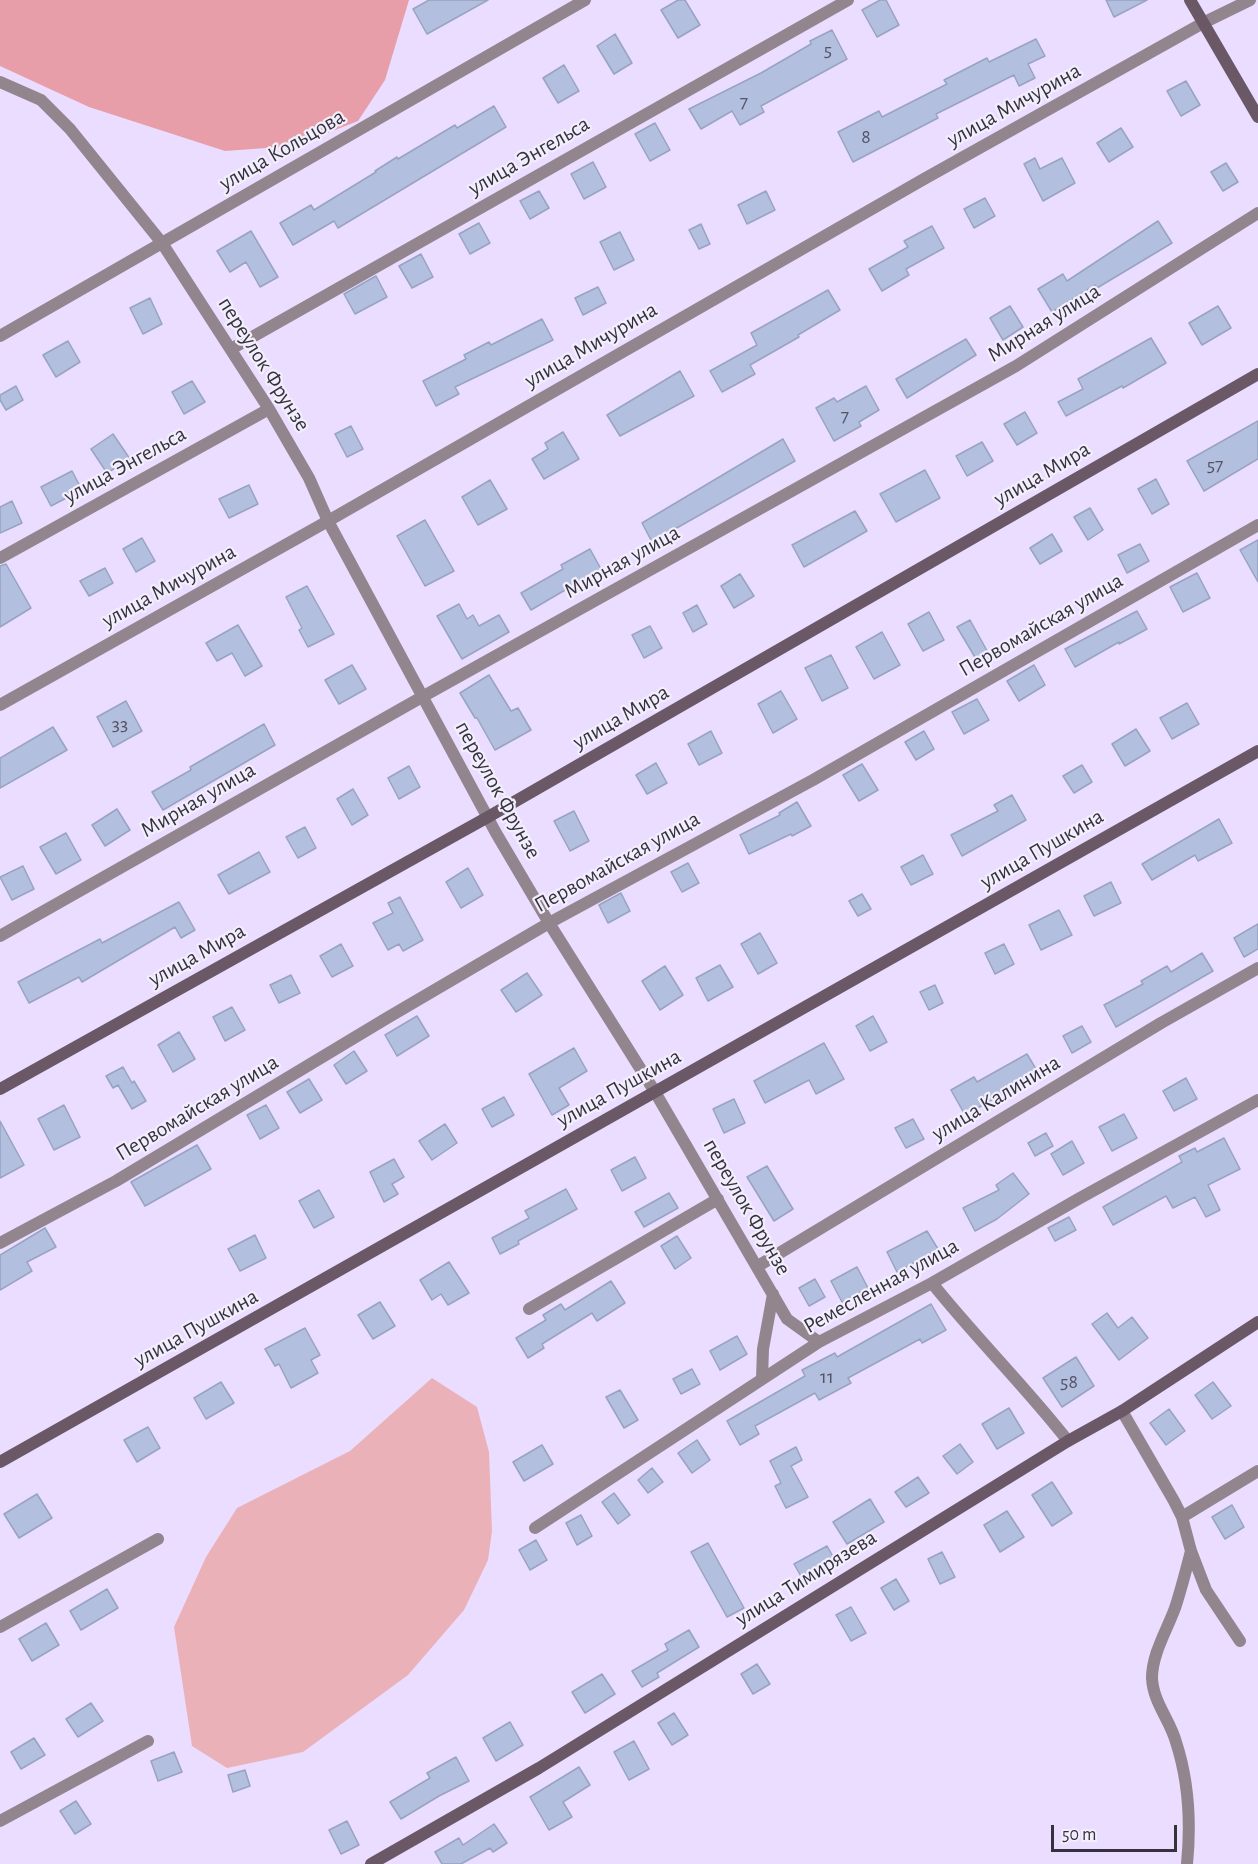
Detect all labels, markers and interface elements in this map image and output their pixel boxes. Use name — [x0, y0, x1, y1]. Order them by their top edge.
house number: 5 — [824, 38, 832, 62]
street label: улица Мичурина — [942, 57, 1086, 153]
house number: 7 — [740, 90, 748, 114]
street label: улица Кольцова — [215, 103, 349, 197]
street label: улица Энгельса — [464, 111, 594, 201]
house number: 8 — [861, 125, 871, 149]
street label: Мирная улица — [983, 278, 1105, 368]
street label: переулок Фрунзе — [212, 292, 316, 436]
street label: улица Мичурина — [520, 296, 662, 394]
house number: 7 — [841, 404, 849, 428]
street label: улица Энгельса — [59, 421, 191, 509]
street label: улица Мира — [989, 436, 1095, 512]
house number: 57 — [1207, 453, 1223, 477]
street label: Мирная улица — [559, 519, 685, 605]
street label: улица Мичурина — [97, 538, 241, 634]
street label: Первомайская улица — [954, 567, 1128, 683]
street label: улица Мира — [568, 679, 674, 755]
house number: 33 — [112, 712, 128, 736]
street label: переулок Фрунзе — [449, 716, 547, 864]
street label: Мирная улица — [136, 756, 260, 844]
street label: улица Пушкина — [976, 803, 1108, 895]
street label: Первомайская улица — [530, 806, 704, 918]
street label: улица Мира — [144, 918, 250, 992]
street label: улица Пушкина — [552, 1043, 686, 1133]
street label: Первомайская улица — [111, 1049, 283, 1167]
street label: улица Калинина — [927, 1049, 1065, 1147]
street label: переулок Фрунзе — [697, 1134, 797, 1280]
street label: Ремесленная улица — [799, 1232, 963, 1340]
street label: улица Пушкина — [129, 1283, 263, 1373]
house number: 11 — [820, 1365, 834, 1389]
house number: 58 — [1060, 1370, 1078, 1394]
street label: улица Тимирязева — [731, 1524, 881, 1632]
scale bar — [1054, 1813, 1180, 1851]
text: 50 m — [1062, 1826, 1096, 1844]

